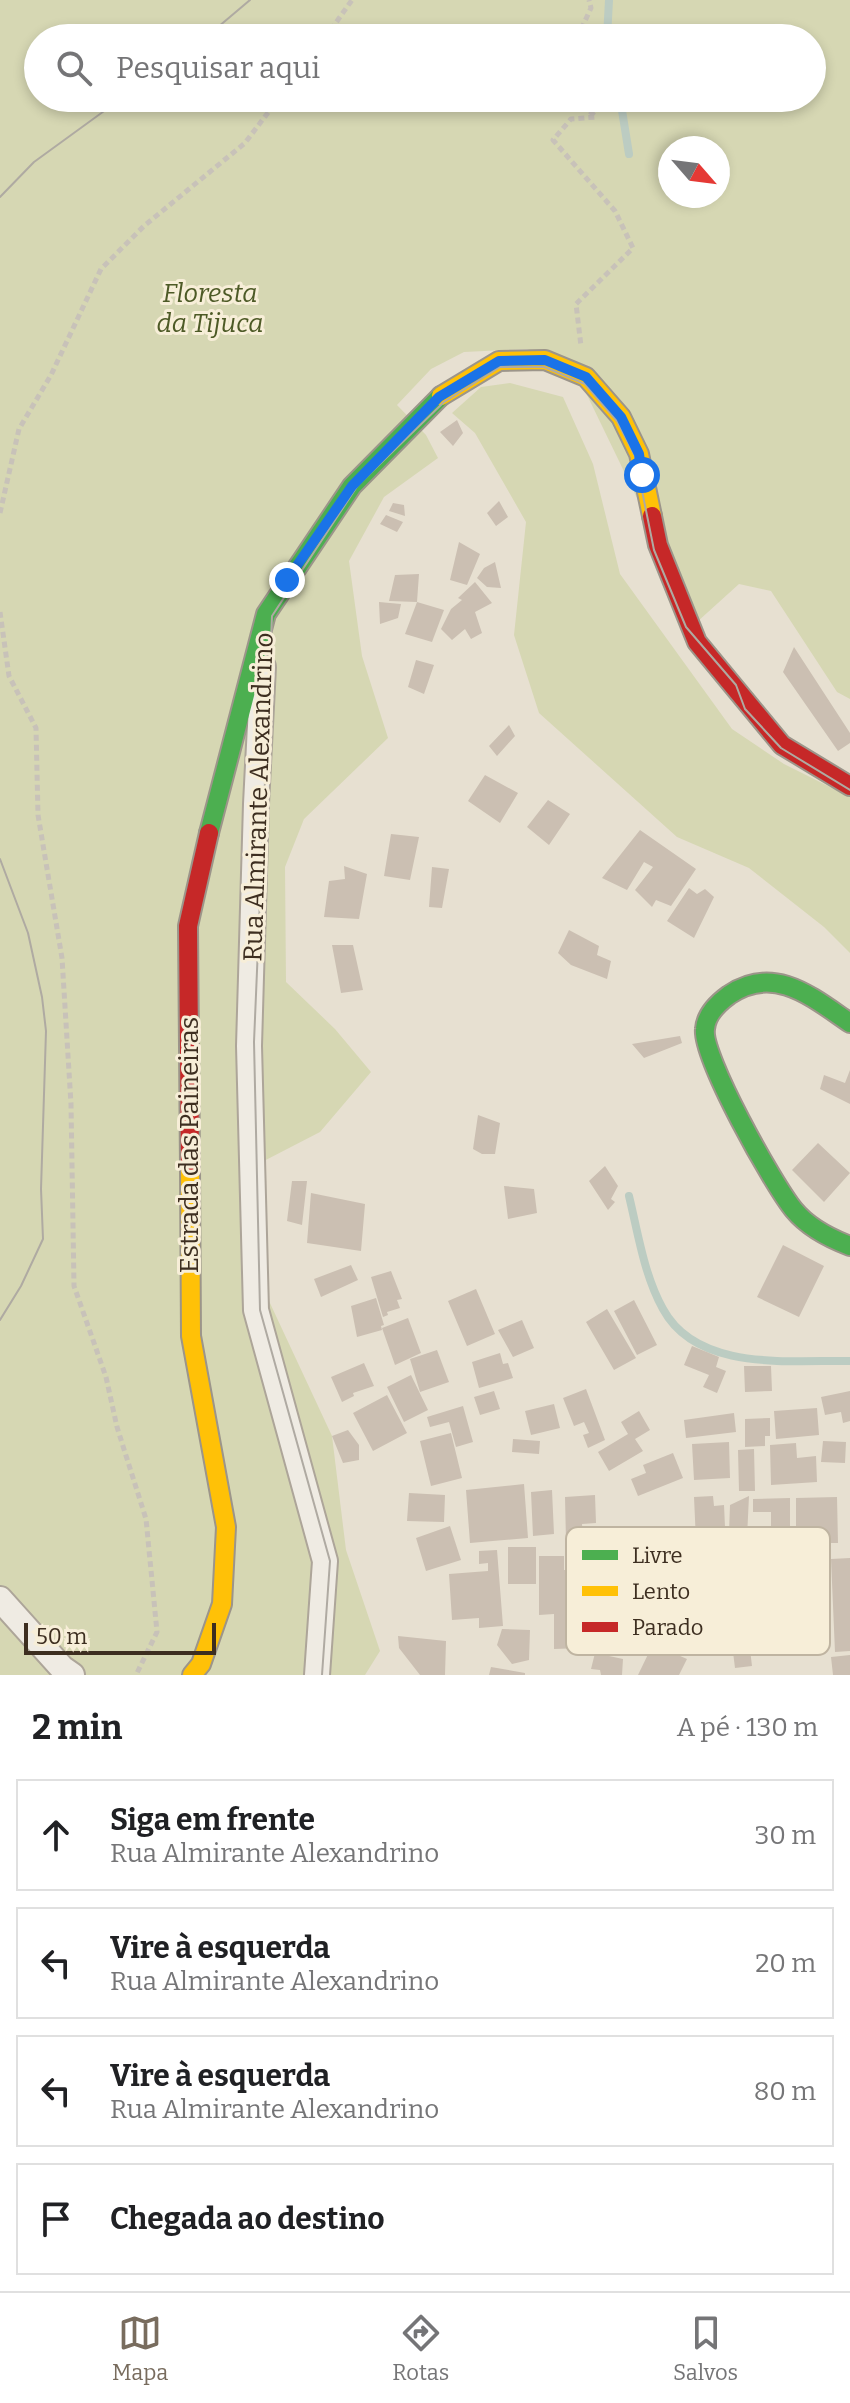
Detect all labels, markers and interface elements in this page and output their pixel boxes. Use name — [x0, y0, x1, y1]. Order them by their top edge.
search box — [24, 24, 826, 112]
icon: search — [52, 46, 96, 90]
text: Pesquisar aqui — [116, 50, 320, 86]
north arrow — [658, 136, 730, 208]
park label: Floresta da Tijuca — [156, 278, 264, 339]
route start — [624, 457, 660, 493]
route end — [269, 562, 305, 598]
street label: Rua Almirante Alexandrino — [237, 632, 280, 962]
street label: Estrada das Paineiras — [174, 1017, 205, 1273]
legend — [566, 1527, 830, 1655]
text: Livre — [632, 1542, 683, 1569]
text: Lento — [632, 1578, 690, 1605]
text: Parado — [632, 1614, 703, 1641]
scale bar — [24, 1619, 216, 1655]
text: 50 m — [36, 1623, 87, 1650]
text: 2 min — [32, 1707, 122, 1748]
text: A pé · 130 m — [677, 1712, 818, 1743]
text: Siga em frente — [110, 1802, 315, 1838]
icon: ahead — [34, 1813, 78, 1857]
text: 30 m — [755, 1820, 816, 1851]
text: Rua Almirante Alexandrino — [110, 1838, 439, 1869]
text: Vire à esquerda — [110, 1930, 330, 1966]
icon: left — [34, 1941, 78, 1985]
text: 20 m — [755, 1948, 816, 1979]
text: Rua Almirante Alexandrino — [110, 1966, 439, 1997]
text: Vire à esquerda — [110, 2058, 330, 2094]
icon: left — [34, 2069, 78, 2113]
text: 80 m — [754, 2076, 816, 2107]
text: Rua Almirante Alexandrino — [110, 2094, 439, 2125]
icon: arrive — [34, 2197, 78, 2241]
text: Chegada ao destino — [110, 2201, 385, 2237]
tab: Mapa — [112, 2311, 168, 2386]
tab: Rotas — [392, 2311, 449, 2386]
tab: Salvos — [673, 2311, 738, 2386]

